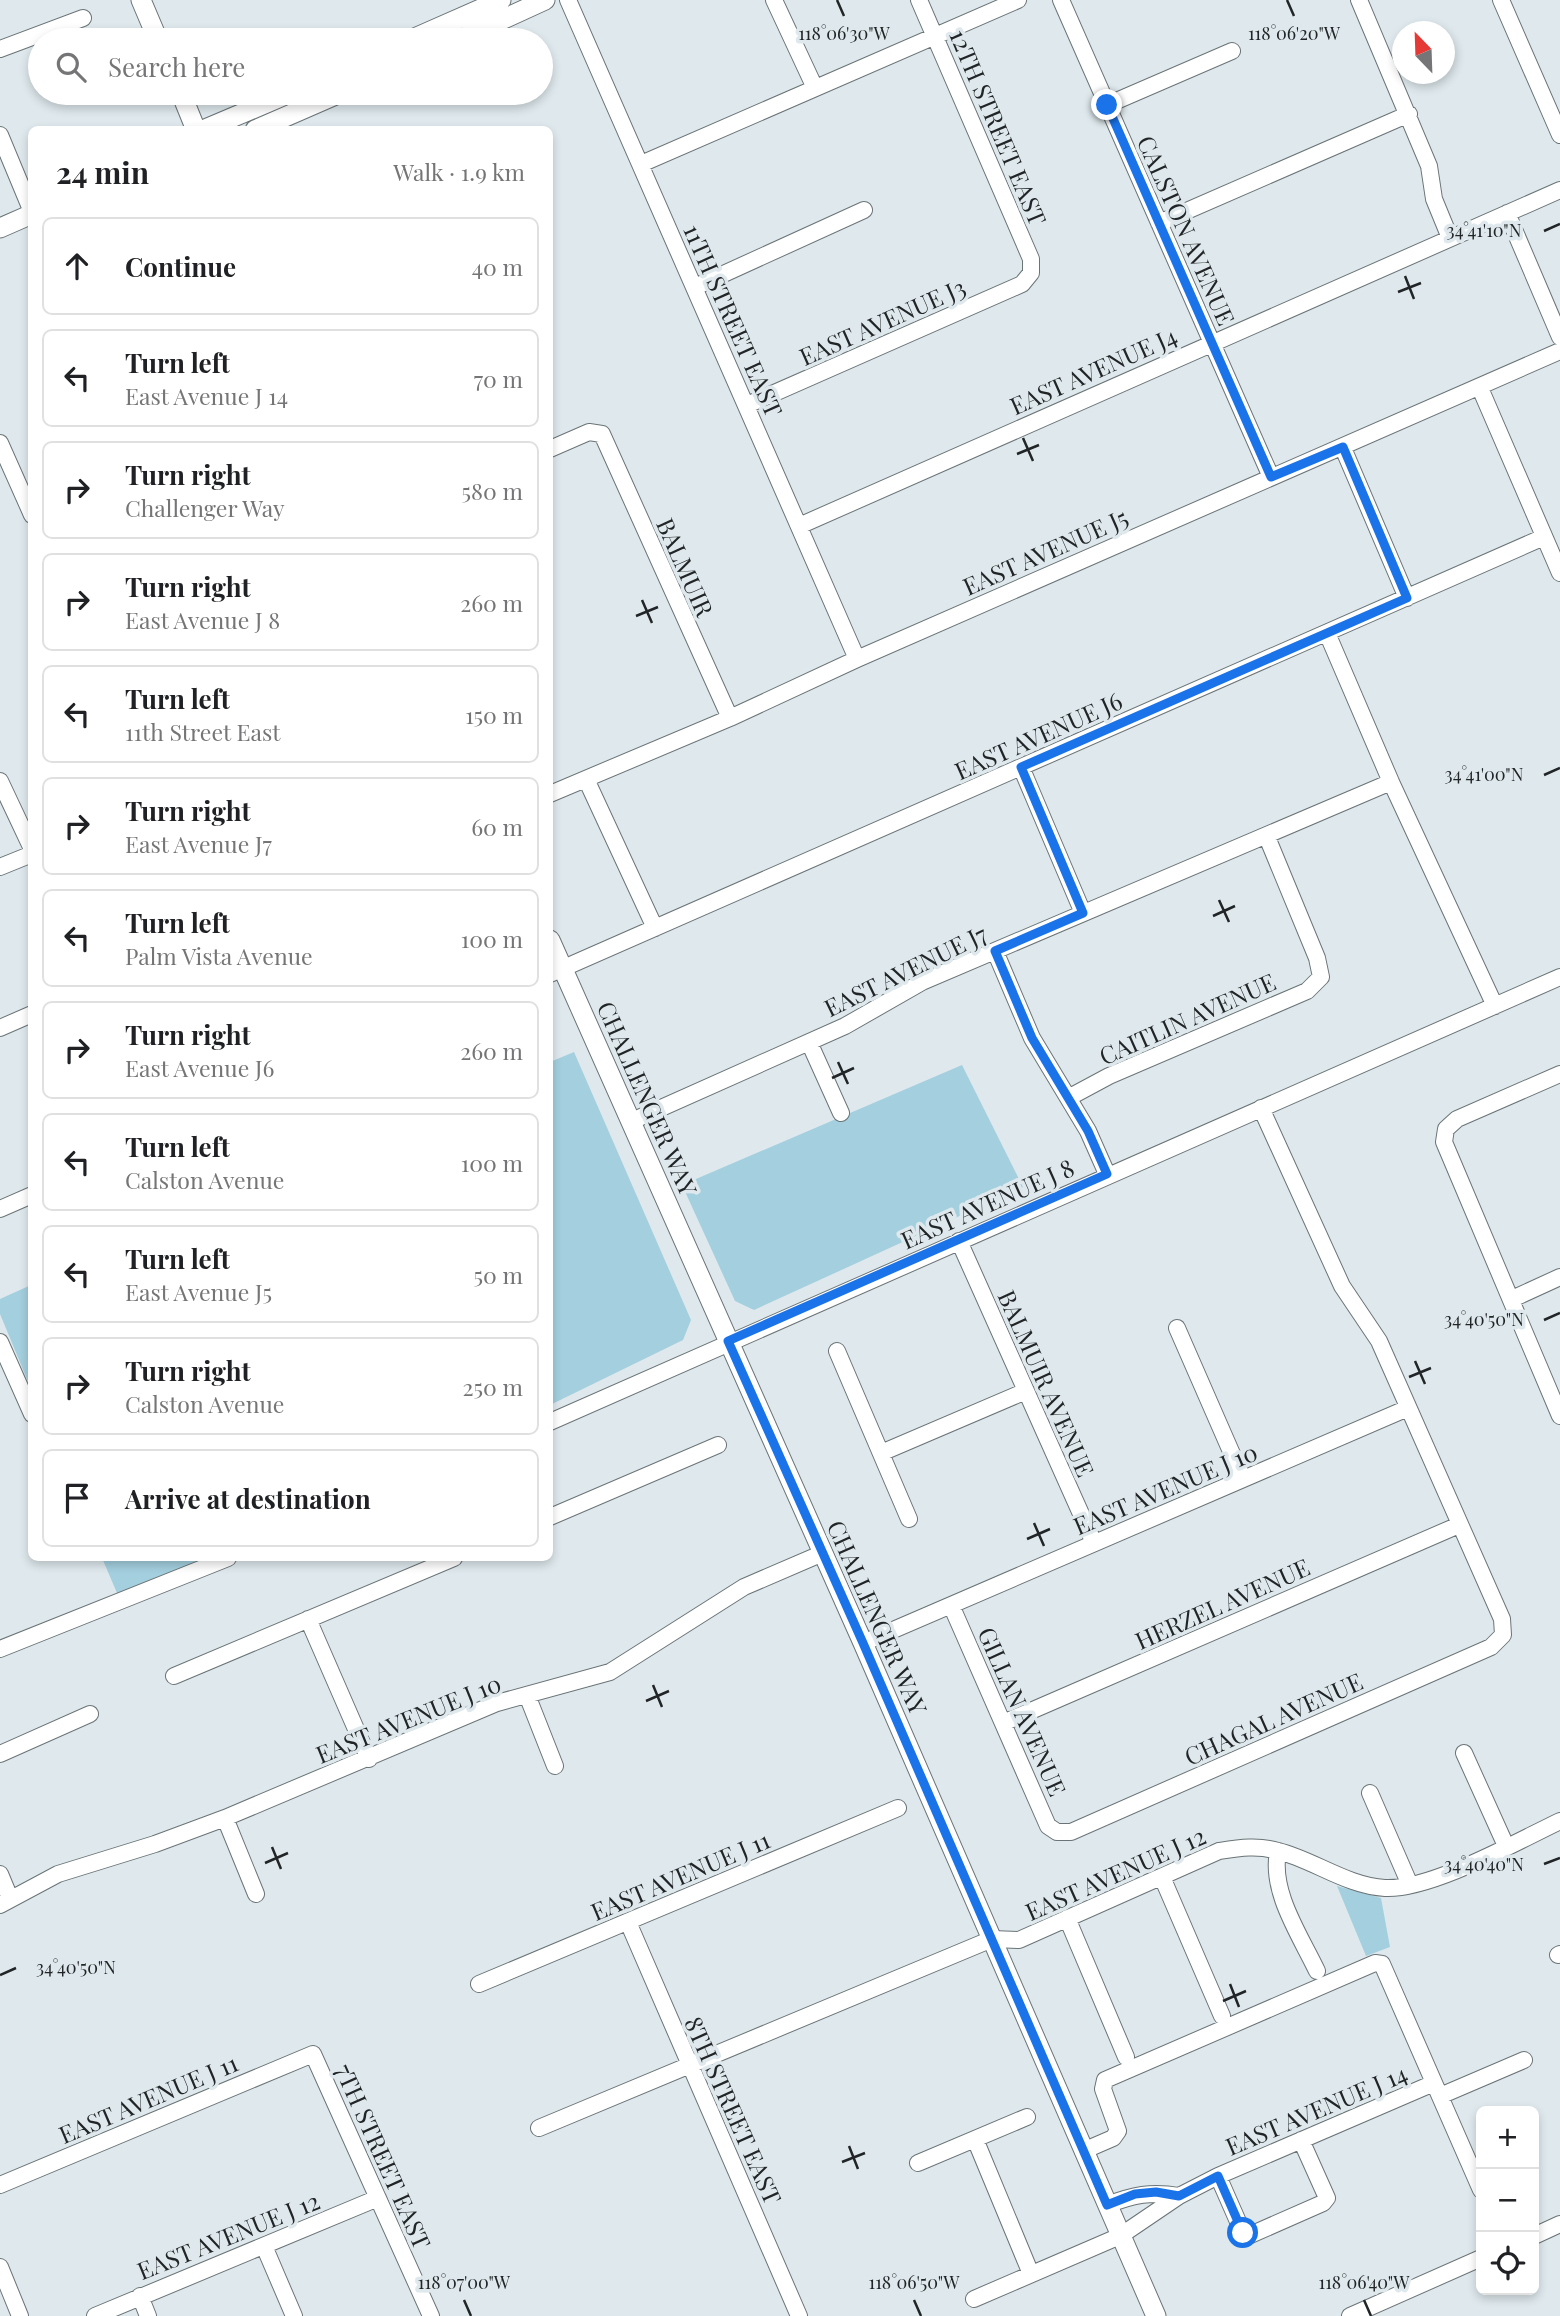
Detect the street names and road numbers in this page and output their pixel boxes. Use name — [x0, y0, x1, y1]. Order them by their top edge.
street label: 12TH STREET EAST — [943, 24, 1055, 230]
street label: CALSTON AVENUE — [1131, 130, 1243, 330]
street label: 11TH STREET EAST — [677, 219, 791, 421]
street label: EAST AVENUE J3 — [794, 270, 970, 372]
street label: EAST AVENUE J4 — [1005, 319, 1181, 421]
street label: EAST AVENUE J5 — [957, 500, 1133, 602]
street label: BALMUIR — [650, 513, 722, 622]
street label: EAST AVENUE J6 — [949, 684, 1127, 786]
street label: EAST AVENUE J7 — [818, 917, 992, 1023]
street label: CAITLIN AVENUE — [1094, 965, 1280, 1071]
street label: CHALLENGER WAY — [591, 996, 706, 1201]
street label: EAST AVENUE J 8 — [896, 1151, 1078, 1255]
street label: BALMUIR AVENUE — [992, 1285, 1102, 1481]
street label: EAST AVENUE J 10 — [1068, 1435, 1262, 1541]
street label: CHALLENGER WAY — [821, 1515, 936, 1720]
street label: HERZEL AVENUE — [1130, 1550, 1314, 1656]
street label: GILLAN AVENUE — [971, 1622, 1075, 1800]
street label: CHAGAL AVENUE — [1179, 1664, 1367, 1772]
street label: EAST AVENUE J 10 — [311, 1666, 505, 1770]
street label: EAST AVENUE J 12 — [1020, 1819, 1210, 1927]
street label: EAST AVENUE J 11 — [586, 1823, 774, 1927]
street label: 8TH STREET EAST — [678, 2011, 790, 2209]
street label: EAST AVENUE J 11 — [54, 2046, 242, 2150]
street label: EAST AVENUE J 14 — [1220, 2056, 1412, 2162]
street label: 7TH STREET EAST — [329, 2058, 439, 2254]
street label: EAST AVENUE J 12 — [132, 2184, 324, 2286]

